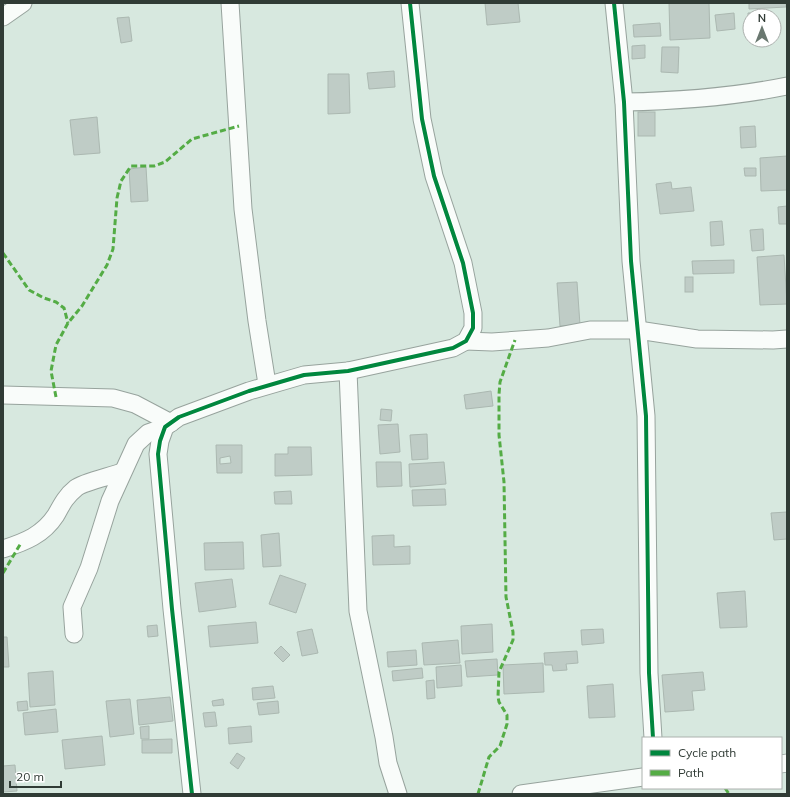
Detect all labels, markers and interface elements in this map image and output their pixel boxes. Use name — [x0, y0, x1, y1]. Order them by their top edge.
north arrow — [742, 8, 782, 48]
text: N — [758, 11, 766, 25]
legend — [642, 737, 782, 789]
text: Cycle path — [678, 745, 736, 760]
scale bar — [10, 763, 61, 789]
text: Path — [678, 765, 704, 780]
text: 20 m — [16, 769, 44, 784]

